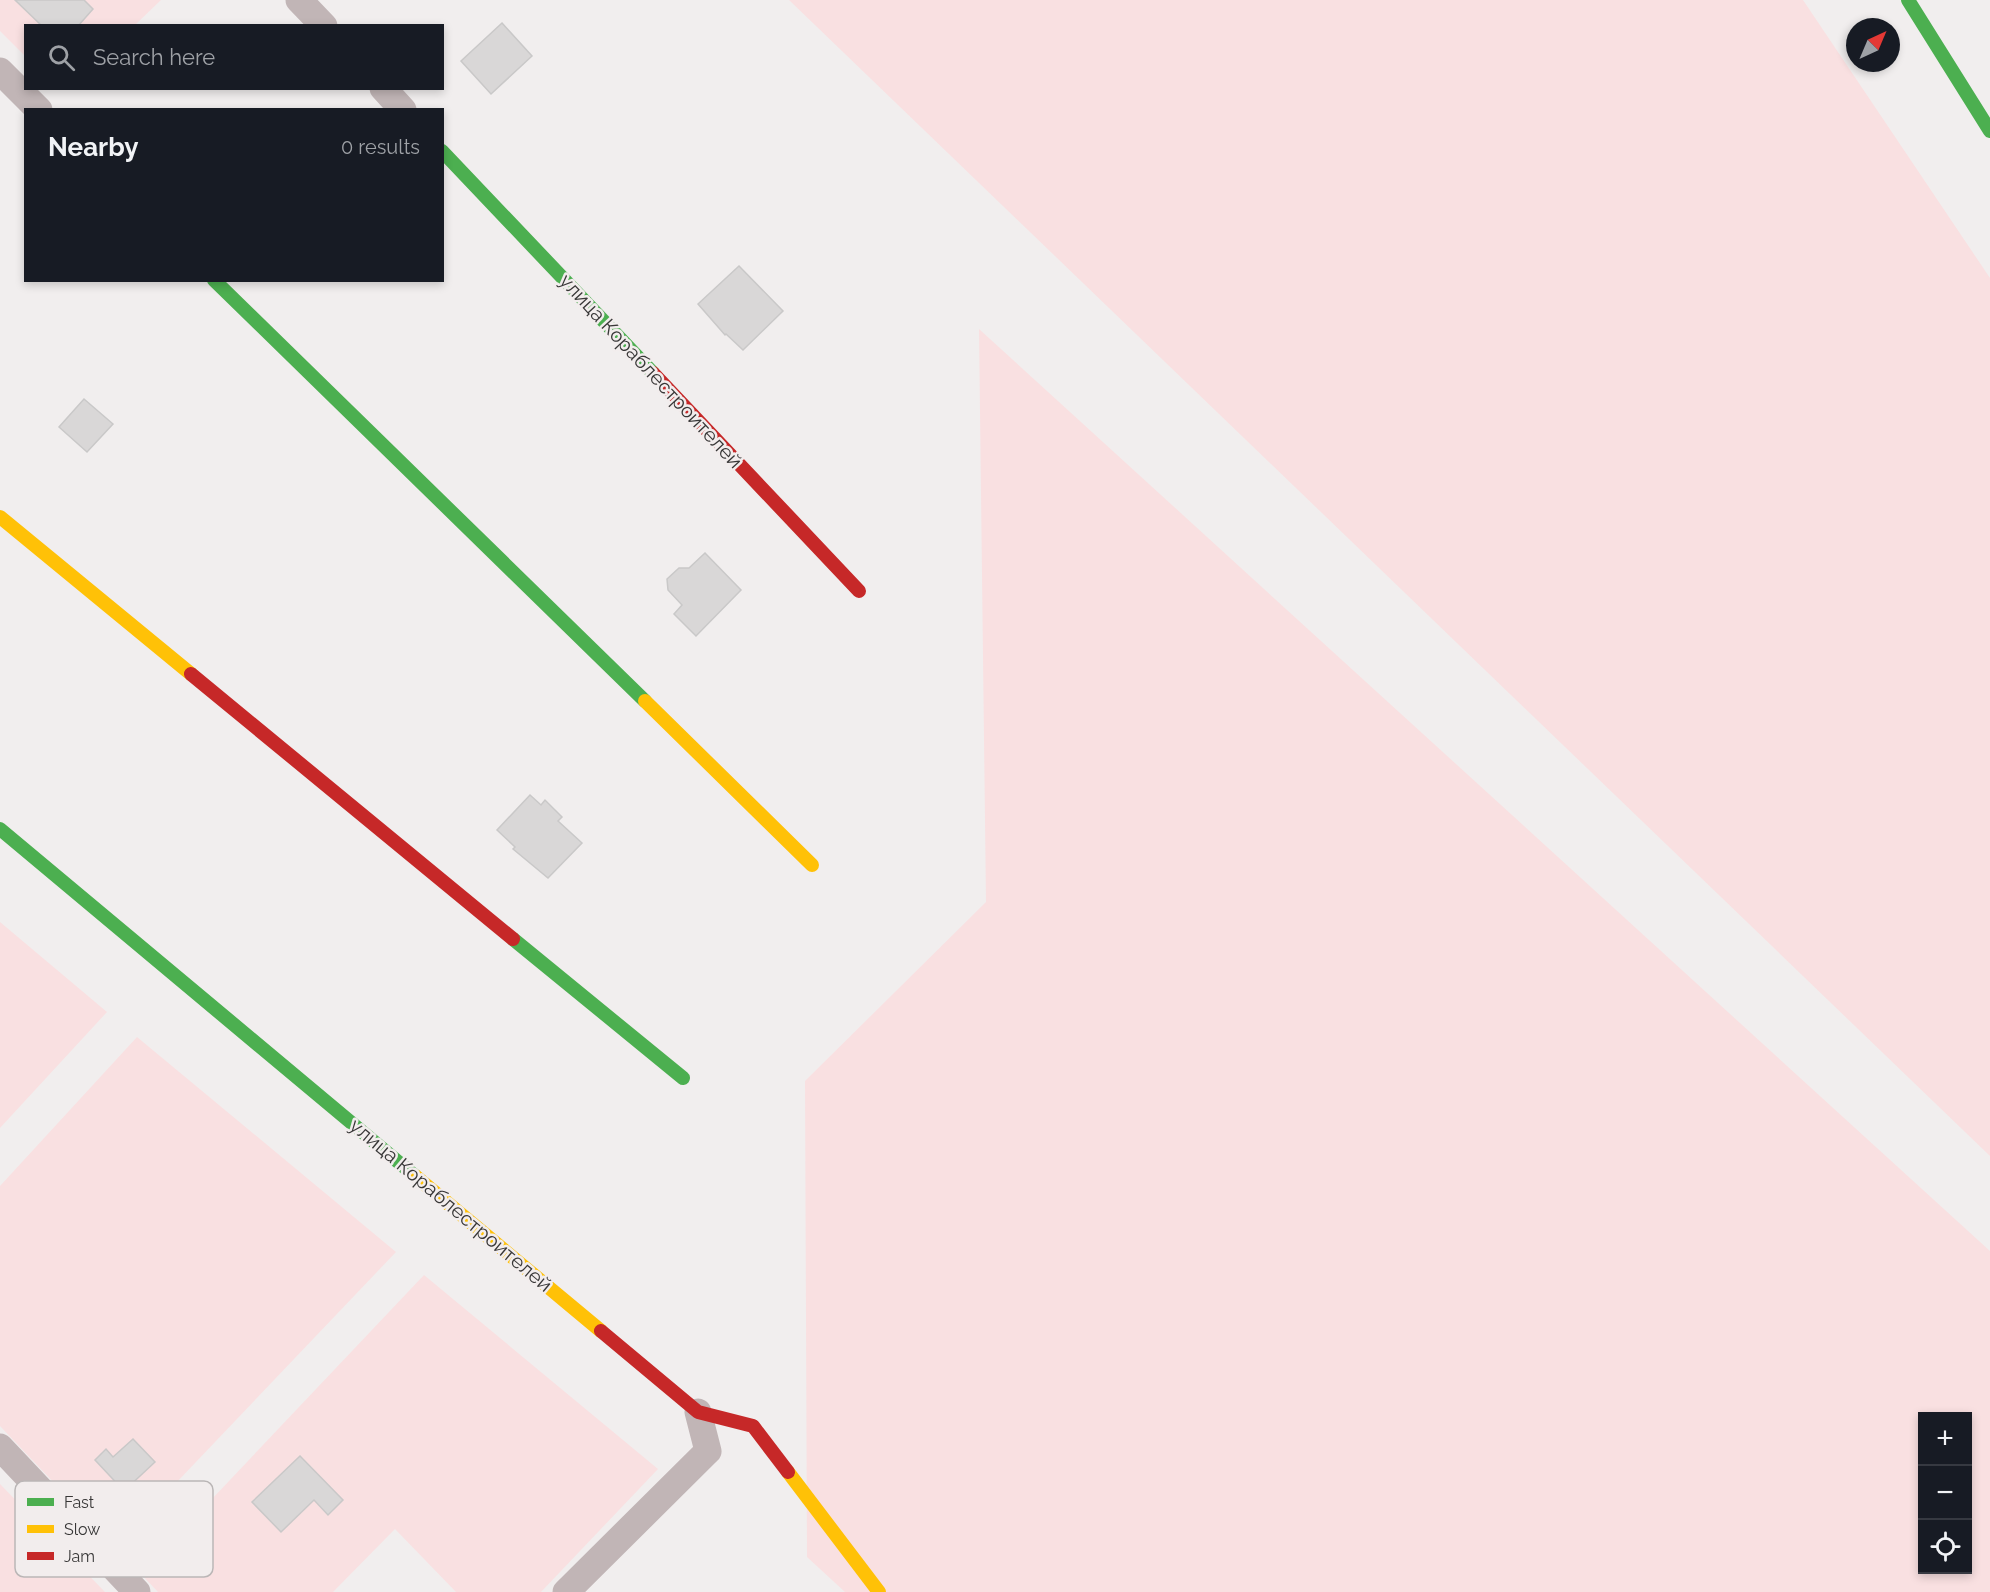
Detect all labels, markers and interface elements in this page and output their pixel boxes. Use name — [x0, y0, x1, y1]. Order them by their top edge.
north arrow — [1846, 18, 1900, 72]
search box — [24, 24, 444, 90]
icon: search — [45, 41, 78, 74]
text: Search here — [93, 44, 215, 70]
text: Nearby — [48, 132, 138, 162]
text: 0 results — [341, 135, 420, 159]
street label: улица Кораблестроителей — [555, 269, 747, 473]
street label: улица Кораблестроителей — [345, 1113, 557, 1297]
map controls — [1918, 1412, 1972, 1574]
button: + — [1918, 1412, 1972, 1466]
button: − — [1918, 1466, 1972, 1520]
legend — [15, 1481, 213, 1577]
text: Fast — [64, 1493, 95, 1512]
text: Slow — [64, 1520, 100, 1539]
button: locate — [1918, 1520, 1972, 1574]
text: Jam — [64, 1547, 95, 1566]

